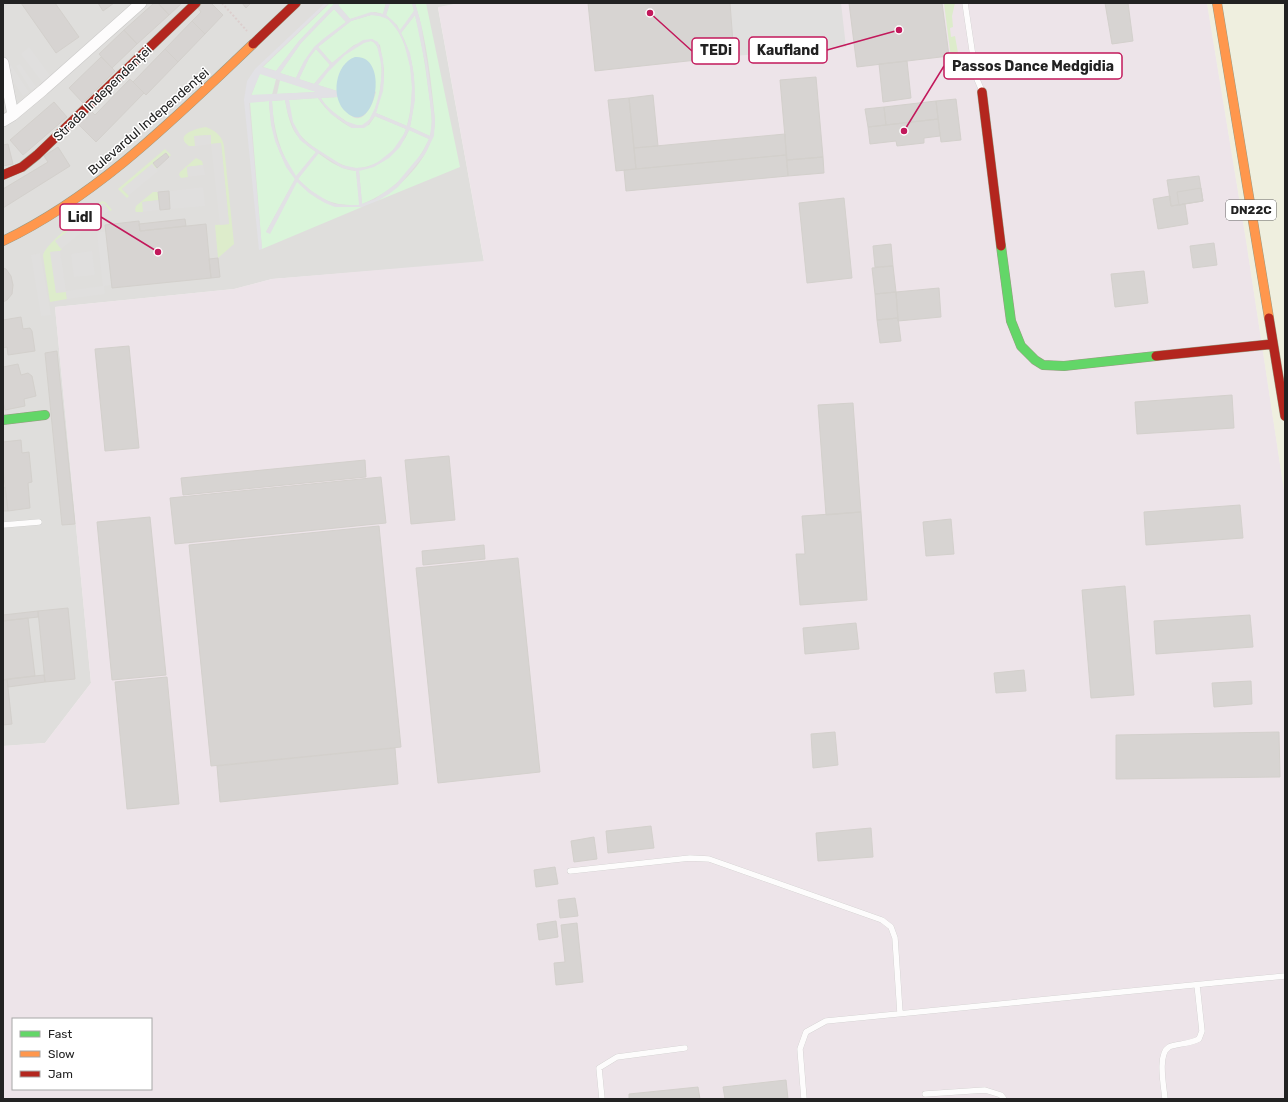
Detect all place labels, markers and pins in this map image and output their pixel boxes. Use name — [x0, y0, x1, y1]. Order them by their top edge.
callout: Kaufland — [749, 37, 827, 63]
callout: TEDi — [692, 38, 739, 64]
callout: Passos Dance Medgidia — [944, 53, 1122, 79]
callout: Lidl — [60, 204, 101, 230]

